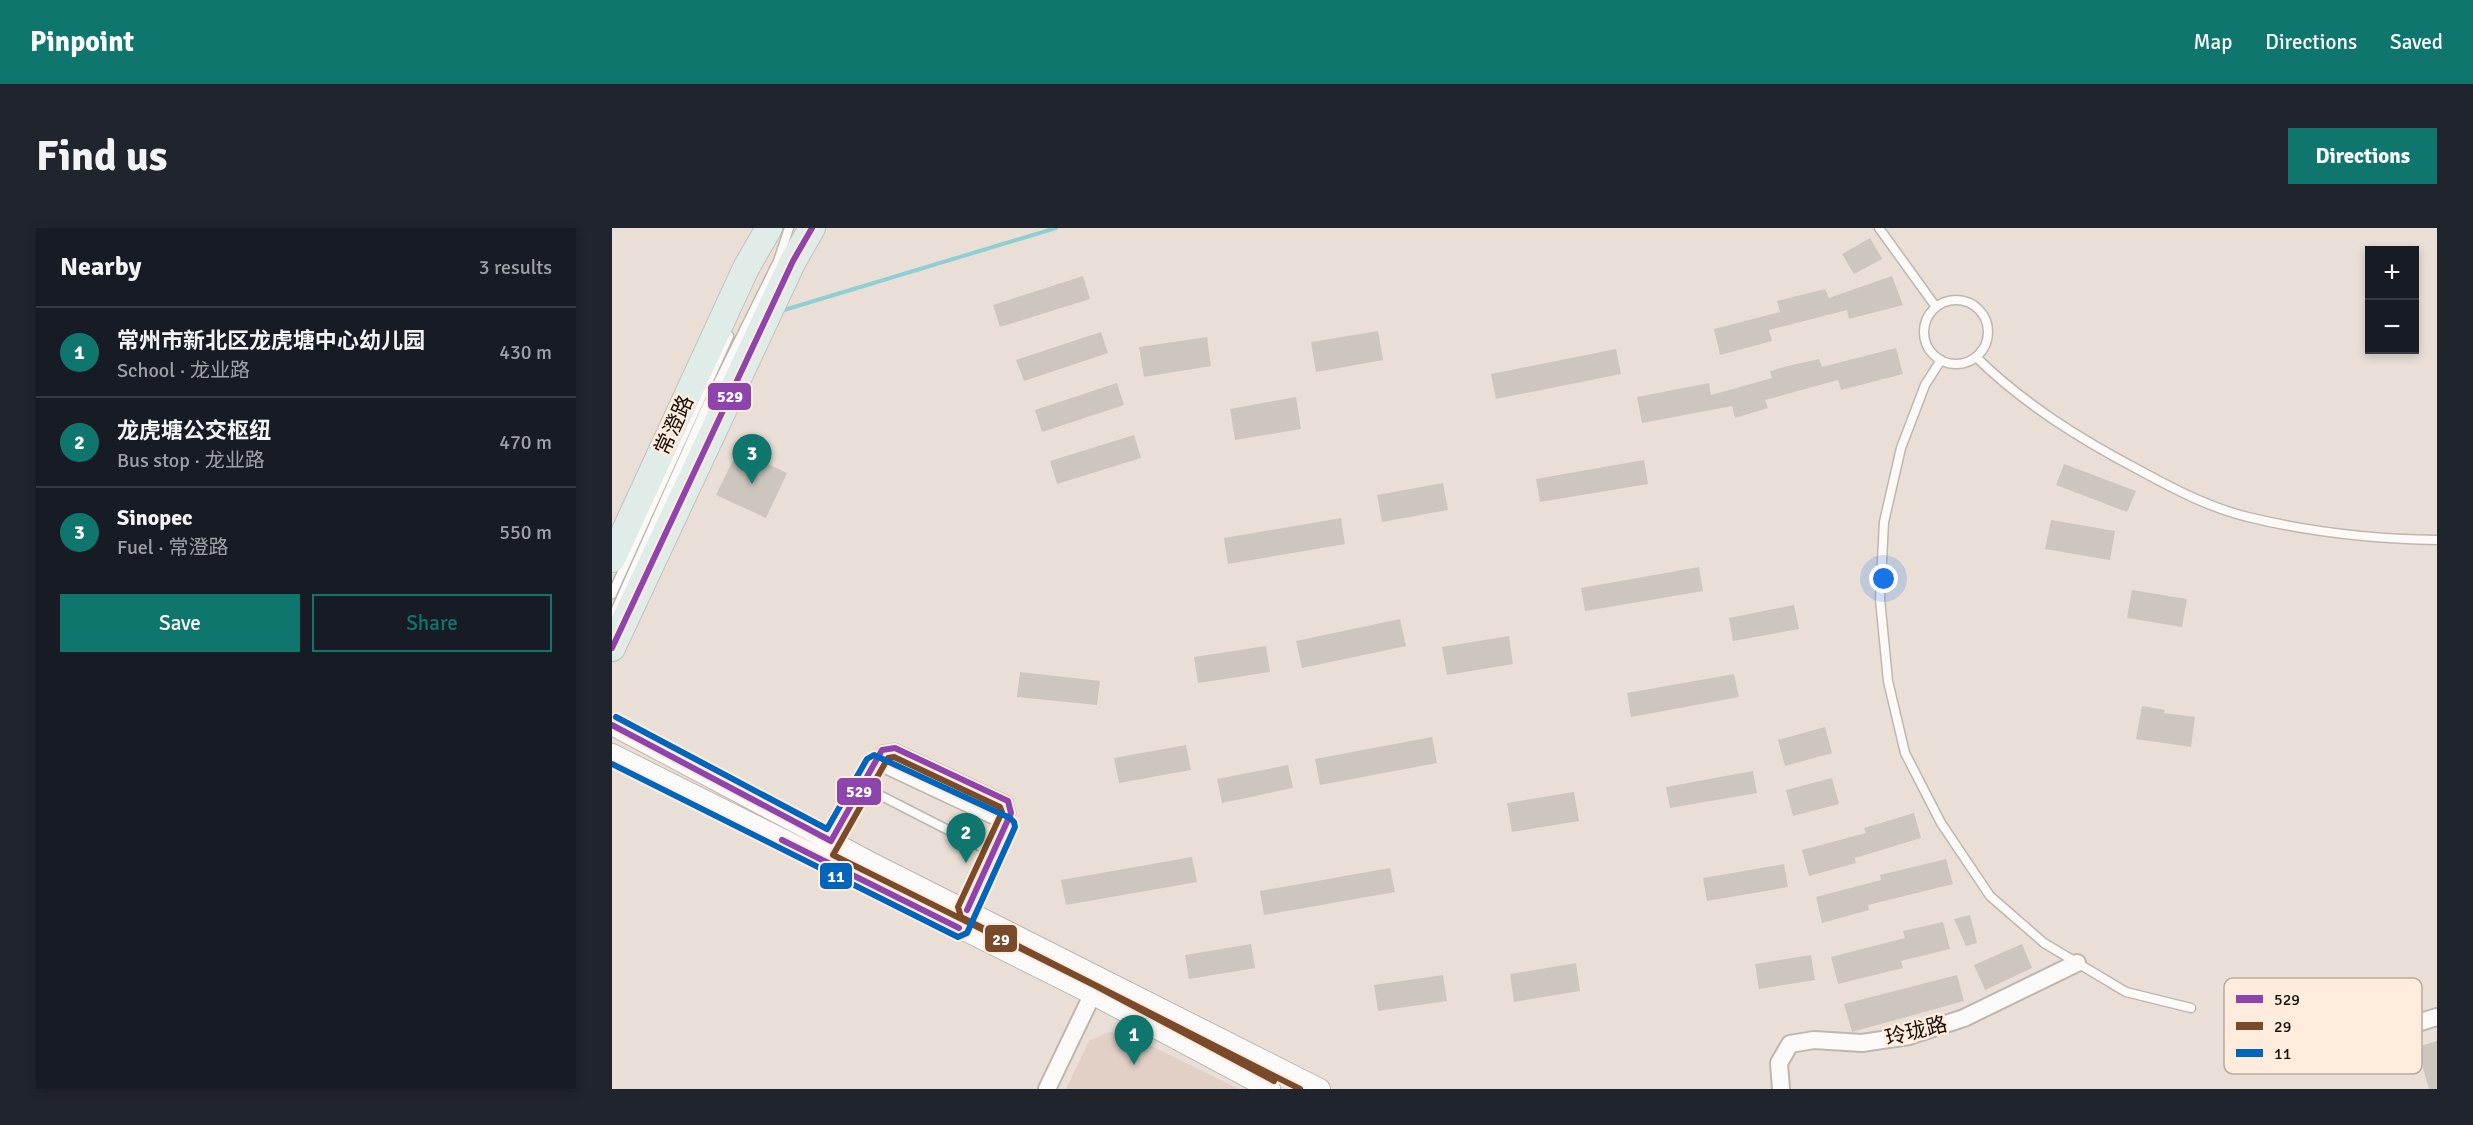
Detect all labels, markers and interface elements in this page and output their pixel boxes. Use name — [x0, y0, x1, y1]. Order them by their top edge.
text: Pinpoint — [30, 25, 134, 59]
text: Map — [2194, 29, 2232, 55]
text: Directions — [2265, 29, 2357, 55]
text: Saved — [2390, 29, 2443, 55]
button: Directions — [2288, 128, 2437, 184]
text: Find us — [36, 131, 167, 182]
map controls — [2365, 246, 2419, 354]
button: + — [2365, 246, 2419, 300]
text: Nearby — [60, 251, 141, 283]
text: 3 results — [479, 255, 552, 280]
button: − — [2365, 300, 2419, 354]
text: 常州市新北区龙虎塘中心幼儿园 — [117, 327, 425, 354]
text: 1 — [74, 340, 85, 365]
text: 430 m — [499, 340, 552, 365]
text: School · 龙业路 — [117, 358, 250, 383]
line badge: 529 — [707, 382, 752, 411]
text: 529 — [717, 387, 743, 407]
street label: 常澄路 — [649, 391, 699, 459]
text: 龙虎塘公交枢纽 — [117, 417, 271, 444]
text: 2 — [74, 430, 85, 455]
text: 470 m — [499, 430, 552, 455]
pin: 3 — [732, 434, 772, 484]
text: Bus stop · 龙业路 — [117, 448, 265, 473]
text: Sinopec — [117, 504, 193, 531]
text: 3 — [74, 520, 85, 545]
text: 550 m — [499, 520, 552, 545]
text: Fuel · 常澄路 — [117, 535, 229, 560]
your location — [1869, 564, 1898, 593]
button: Save — [60, 594, 300, 652]
button: Share — [312, 594, 552, 652]
line badge: 529 — [836, 777, 882, 806]
text: 529 — [846, 782, 872, 802]
pin: 2 — [946, 814, 986, 863]
line badge: 11 — [819, 862, 853, 890]
text: 11 — [827, 867, 845, 887]
line badge: 29 — [984, 924, 1018, 953]
text: 29 — [992, 930, 1010, 950]
legend — [2224, 978, 2422, 1074]
text: 529 — [2274, 990, 2300, 1010]
street label: 玲珑路 — [1882, 1011, 1950, 1051]
pin: 1 — [1114, 1016, 1154, 1065]
text: 29 — [2274, 1017, 2291, 1037]
text: 11 — [2274, 1044, 2291, 1064]

